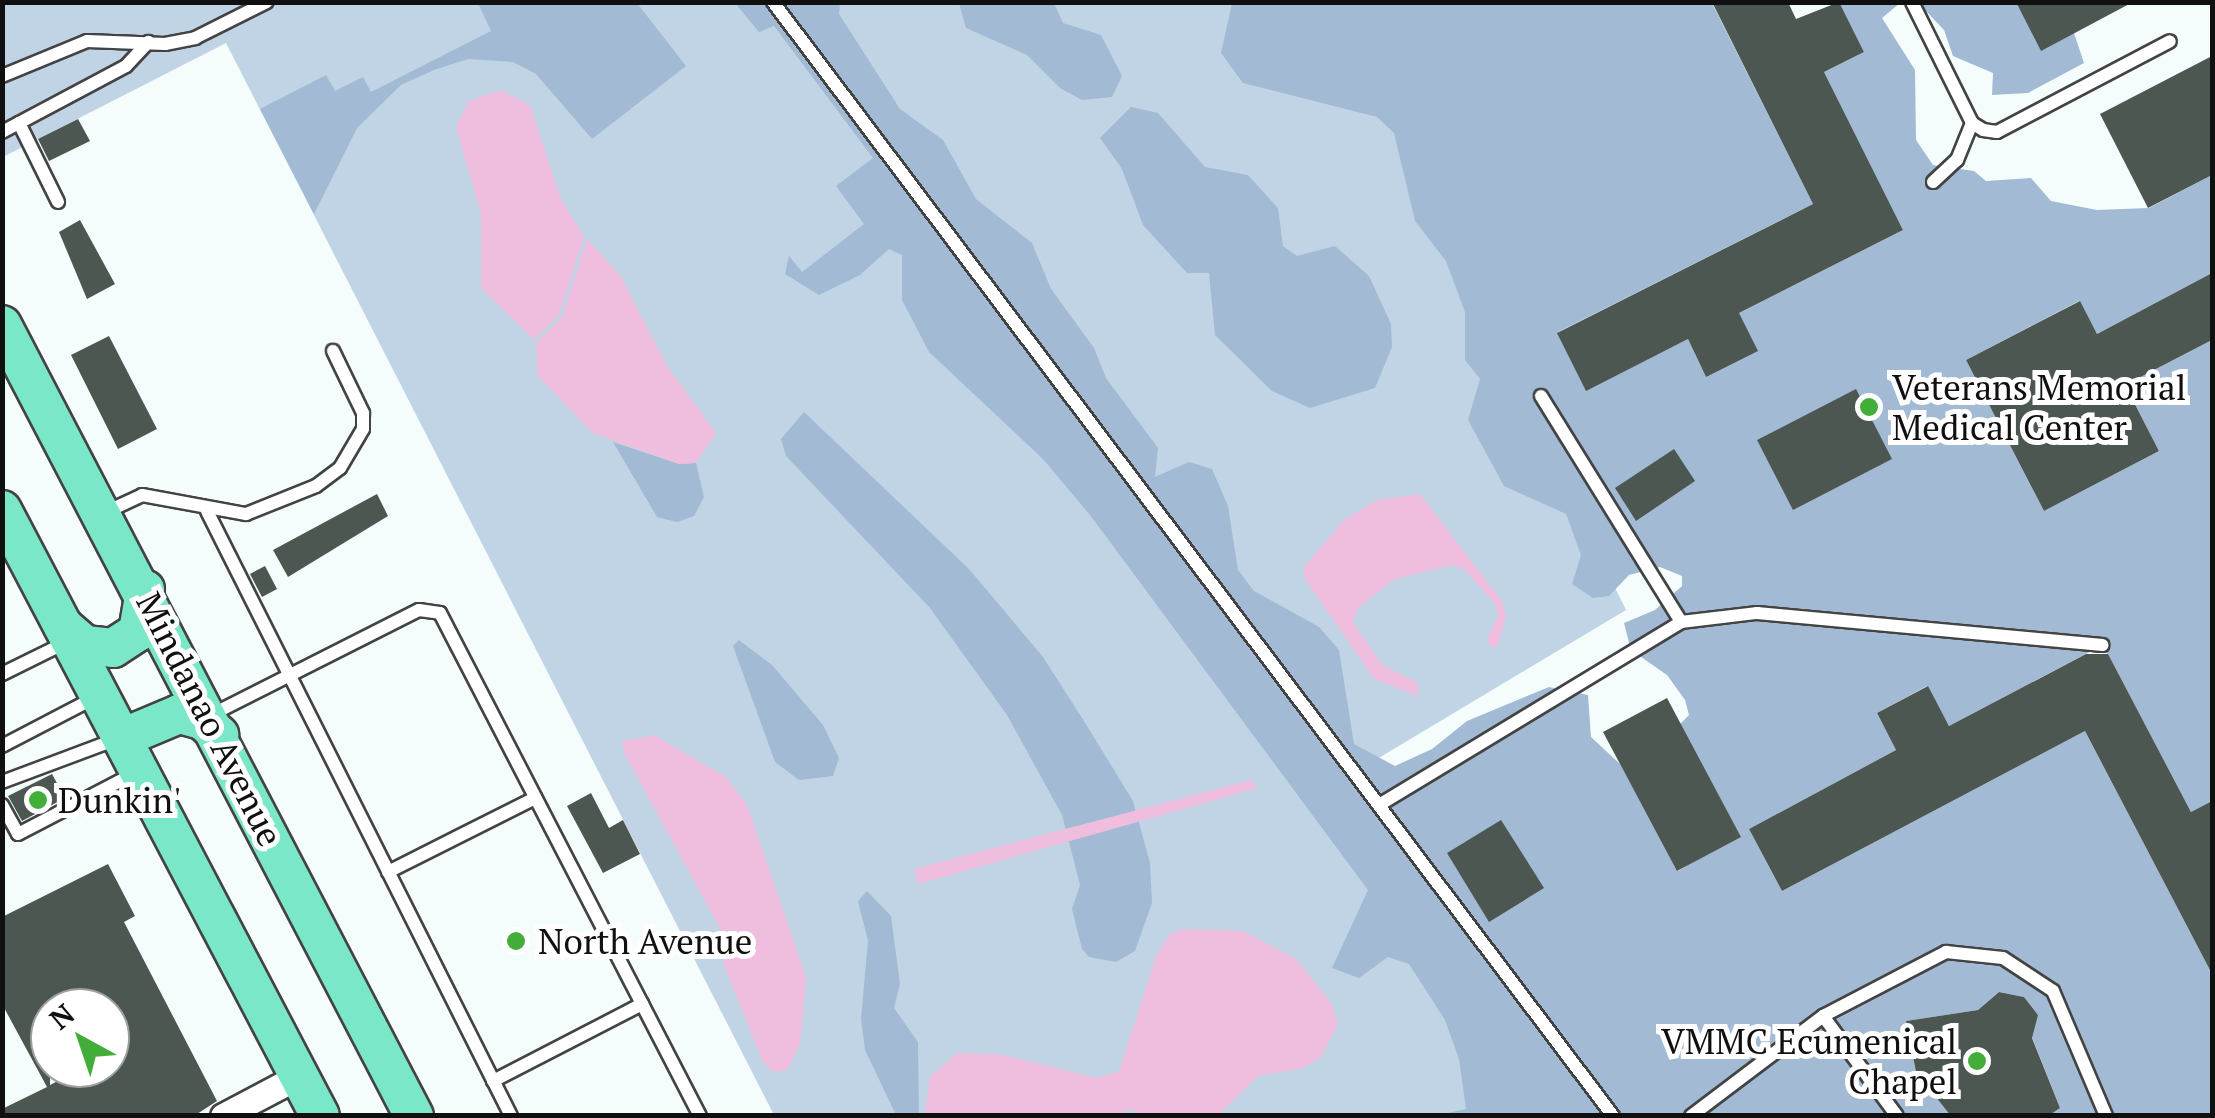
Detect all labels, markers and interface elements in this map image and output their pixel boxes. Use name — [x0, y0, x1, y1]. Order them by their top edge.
place label: Veterans Memorial Medical Center — [1892, 366, 2186, 448]
marker: Veterans Memorial Medical Center — [1856, 394, 1882, 420]
street label: Mindanao Avenue — [128, 585, 292, 853]
place label: Dunkin' — [58, 779, 181, 821]
marker: Dunkin' — [27, 789, 49, 811]
place label: North Avenue — [538, 920, 753, 962]
marker: North Avenue — [503, 928, 529, 954]
north arrow — [30, 988, 130, 1088]
text: N — [42, 995, 82, 1037]
place label: VMMC Ecumenical Chapel — [1661, 1020, 1957, 1102]
marker: VMMC Ecumenical Chapel — [1966, 1050, 1988, 1072]

